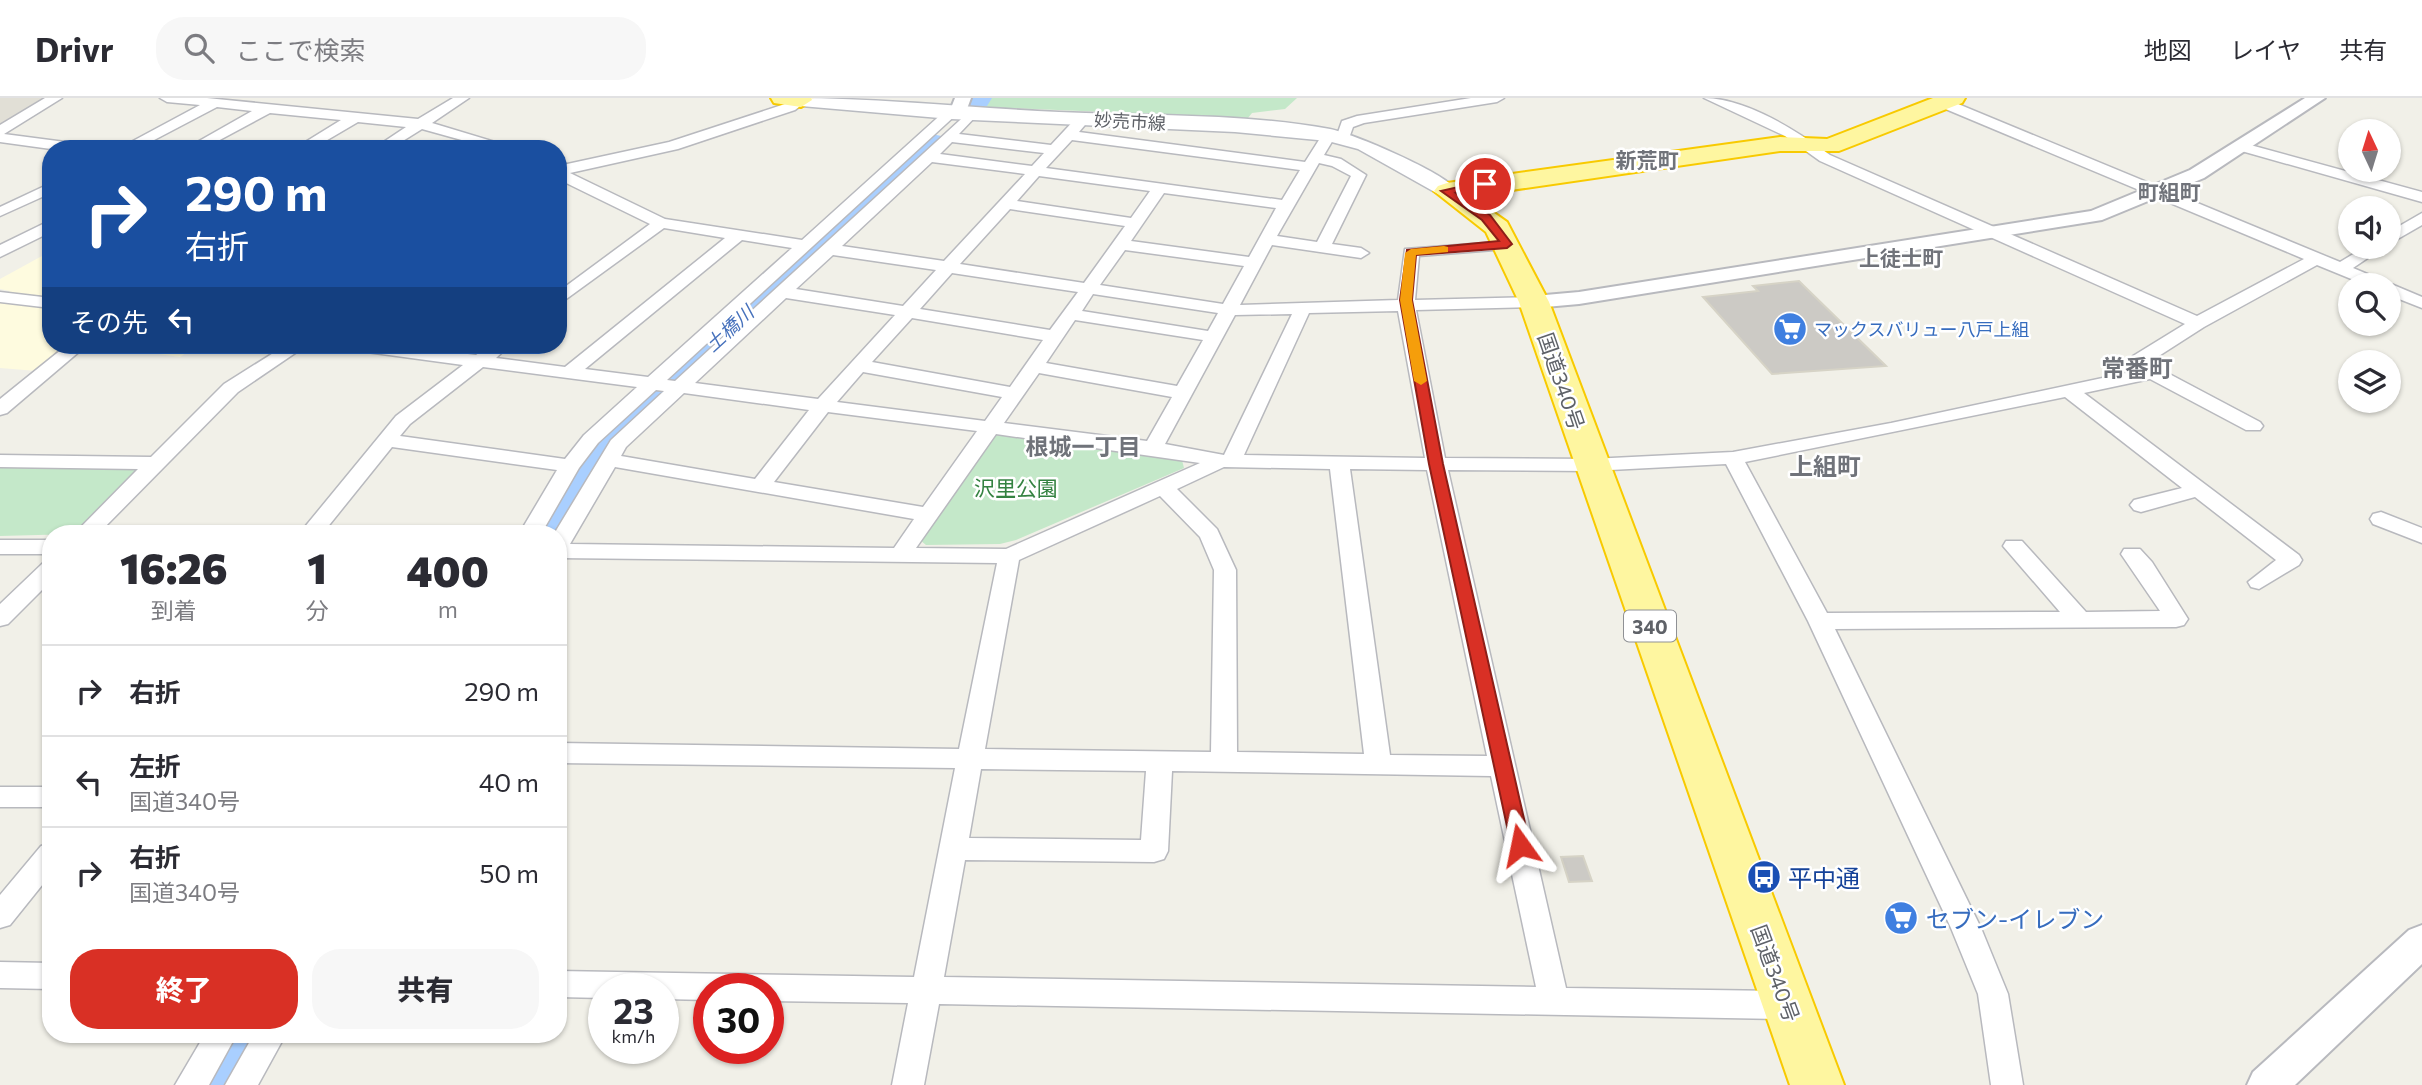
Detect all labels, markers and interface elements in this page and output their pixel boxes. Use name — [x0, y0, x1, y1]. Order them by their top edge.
search box — [156, 17, 646, 80]
text: Drivr — [35, 28, 114, 69]
icon: search — [180, 29, 218, 67]
text: ここで検索 — [236, 34, 366, 65]
text: 地図 — [2144, 35, 2192, 64]
text: レイヤ — [2230, 35, 2301, 64]
text: 共有 — [2339, 35, 2387, 64]
street label: 妙売市線 — [1093, 108, 1167, 134]
north arrow — [2338, 119, 2401, 182]
map controls — [2338, 119, 2401, 413]
district label: 新荒町 — [1616, 147, 1679, 172]
pin — [1455, 154, 1515, 214]
text: 290 m — [185, 161, 327, 221]
icon: arrive — [1466, 165, 1504, 203]
icon: right — [70, 168, 161, 259]
district label: 町組町 — [2138, 179, 2201, 204]
button: sound — [2338, 196, 2401, 259]
text: 右折 — [185, 225, 249, 265]
district label: 上徒士町 — [1859, 245, 1943, 270]
button: search — [2338, 273, 2401, 336]
water label: 土橋川 — [700, 299, 759, 356]
icon: left — [162, 301, 200, 339]
text: その先 — [70, 306, 148, 337]
supermarket icon: マックスバリュー八戸上組 — [1771, 310, 1809, 348]
place label: マックスバリュー八戸上組 — [1814, 318, 2029, 340]
street label: 国道340号 — [1534, 329, 1590, 433]
button: layers — [2338, 350, 2401, 413]
district label: 常番町 — [2101, 353, 2173, 382]
district label: 根城一丁目 — [1026, 432, 1141, 460]
district label: 上組町 — [1789, 451, 1861, 480]
park label: 沢里公園 — [974, 475, 1058, 500]
text: 16:26 — [120, 541, 228, 593]
text: 1 — [307, 541, 327, 593]
text: 400 — [406, 544, 489, 596]
text: m — [438, 595, 458, 623]
text: 到着 — [151, 596, 197, 624]
text: 分 — [306, 596, 329, 624]
road number: 340 — [1624, 610, 1676, 642]
icon: right — [70, 672, 108, 710]
text: 290 m — [464, 675, 539, 706]
text: 右折 — [129, 676, 181, 707]
text: 左折 — [129, 750, 181, 781]
icon: left — [70, 763, 108, 801]
text: 40 m — [479, 766, 539, 797]
text: 国道340号 — [129, 787, 240, 815]
position arrow — [1483, 808, 1557, 882]
text: 右折 — [129, 841, 181, 872]
icon: right — [70, 854, 108, 892]
text: 50 m — [479, 857, 539, 888]
bus stop icon: 平中通 — [1745, 858, 1783, 896]
place label: 平中通 — [1788, 863, 1860, 892]
text: 国道340号 — [129, 878, 240, 906]
supermarket icon: セブン-イレブン — [1882, 899, 1920, 937]
place label: セブン-イレブン — [1926, 904, 2104, 933]
street label: 国道340号 — [1747, 921, 1805, 1025]
button: 終了 — [70, 949, 298, 1029]
button: 共有 — [312, 949, 539, 1029]
speed limit sign: 30 — [693, 973, 784, 1064]
text: 23 — [613, 988, 654, 1031]
text: km/h — [612, 1025, 655, 1047]

